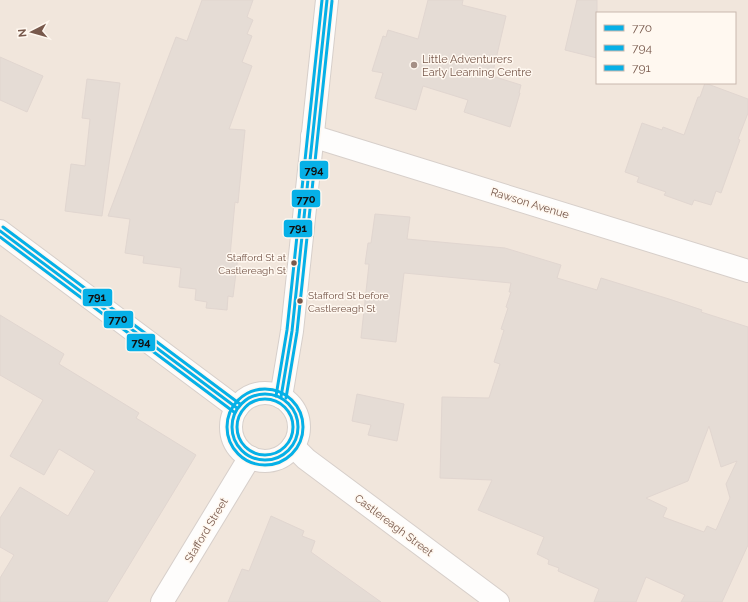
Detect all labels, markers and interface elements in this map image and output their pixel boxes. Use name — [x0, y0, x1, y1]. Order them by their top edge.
north arrow — [12, 12, 52, 52]
legend — [596, 12, 736, 84]
text: 770 — [632, 21, 652, 35]
text: N — [16, 28, 29, 38]
text: 794 — [632, 41, 652, 55]
place label: Little Adventurers Early Learning Centre — [422, 53, 532, 79]
marker: Little Adventurers Early Learning Centre — [409, 60, 419, 70]
text: 791 — [632, 61, 651, 75]
line badge: 794 — [299, 160, 329, 180]
text: 794 — [305, 164, 323, 177]
street label: Rawson Avenue — [489, 185, 571, 222]
line badge: 770 — [291, 189, 321, 208]
text: 770 — [296, 193, 316, 206]
line badge: 791 — [283, 219, 313, 238]
text: 791 — [289, 222, 308, 235]
place label: Stafford St at Castlereagh St — [218, 252, 287, 276]
marker: Stafford St at Castlereagh St — [289, 258, 299, 268]
line badge: 791 — [82, 288, 113, 307]
place label: Stafford St before Castlereagh St — [308, 290, 389, 314]
text: 791 — [88, 291, 107, 304]
marker: Stafford St before Castlereagh St — [295, 296, 305, 306]
line badge: 770 — [103, 310, 134, 329]
text: 770 — [108, 313, 128, 326]
line badge: 794 — [126, 333, 156, 352]
text: 794 — [132, 336, 150, 349]
street label: Castlereagh Street — [352, 492, 436, 559]
street label: Stafford Street — [182, 495, 231, 565]

